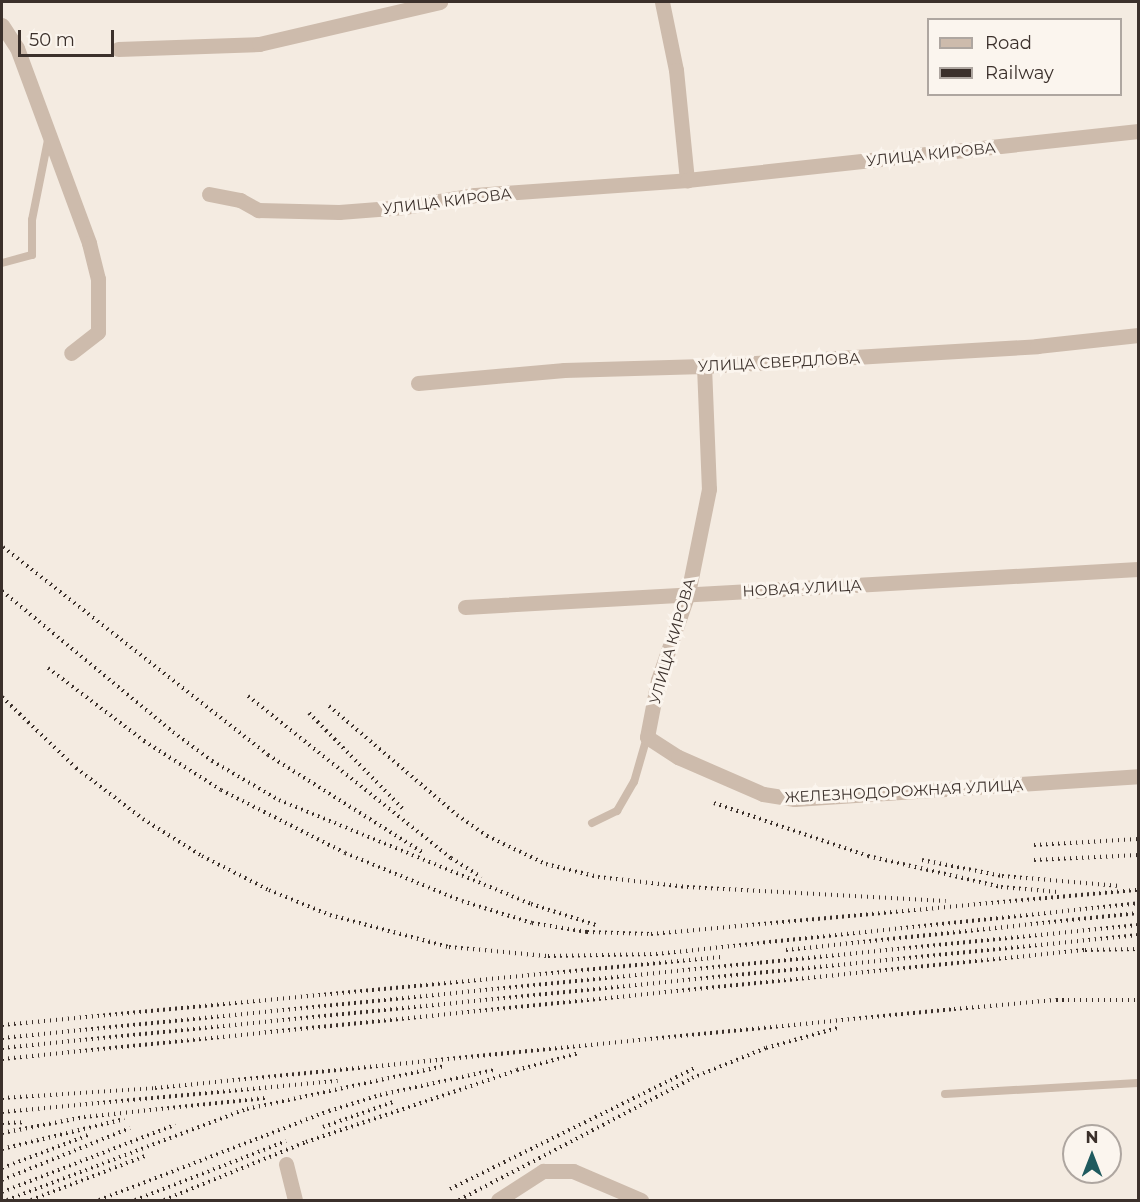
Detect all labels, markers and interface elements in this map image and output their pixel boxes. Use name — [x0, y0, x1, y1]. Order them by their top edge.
scale bar — [21, 18, 117, 56]
legend — [927, 18, 1122, 96]
text: 50 m — [29, 29, 75, 51]
text: Road — [985, 32, 1032, 54]
text: Railway — [985, 62, 1054, 84]
street label: УЛИЦА КИРОВА — [866, 138, 996, 170]
street label: УЛИЦА КИРОВА — [381, 184, 513, 218]
street label: УЛИЦА СВЕРДЛОВА — [698, 349, 860, 375]
street label: УЛИЦА КИРОВА — [645, 576, 699, 706]
street label: НОВАЯ УЛИЦА — [742, 576, 862, 600]
street label: ЖЕЛЕЗНОДОРОЖНАЯ УЛИЦА — [784, 776, 1024, 806]
north arrow — [1062, 1124, 1122, 1184]
text: N — [1086, 1128, 1098, 1147]

